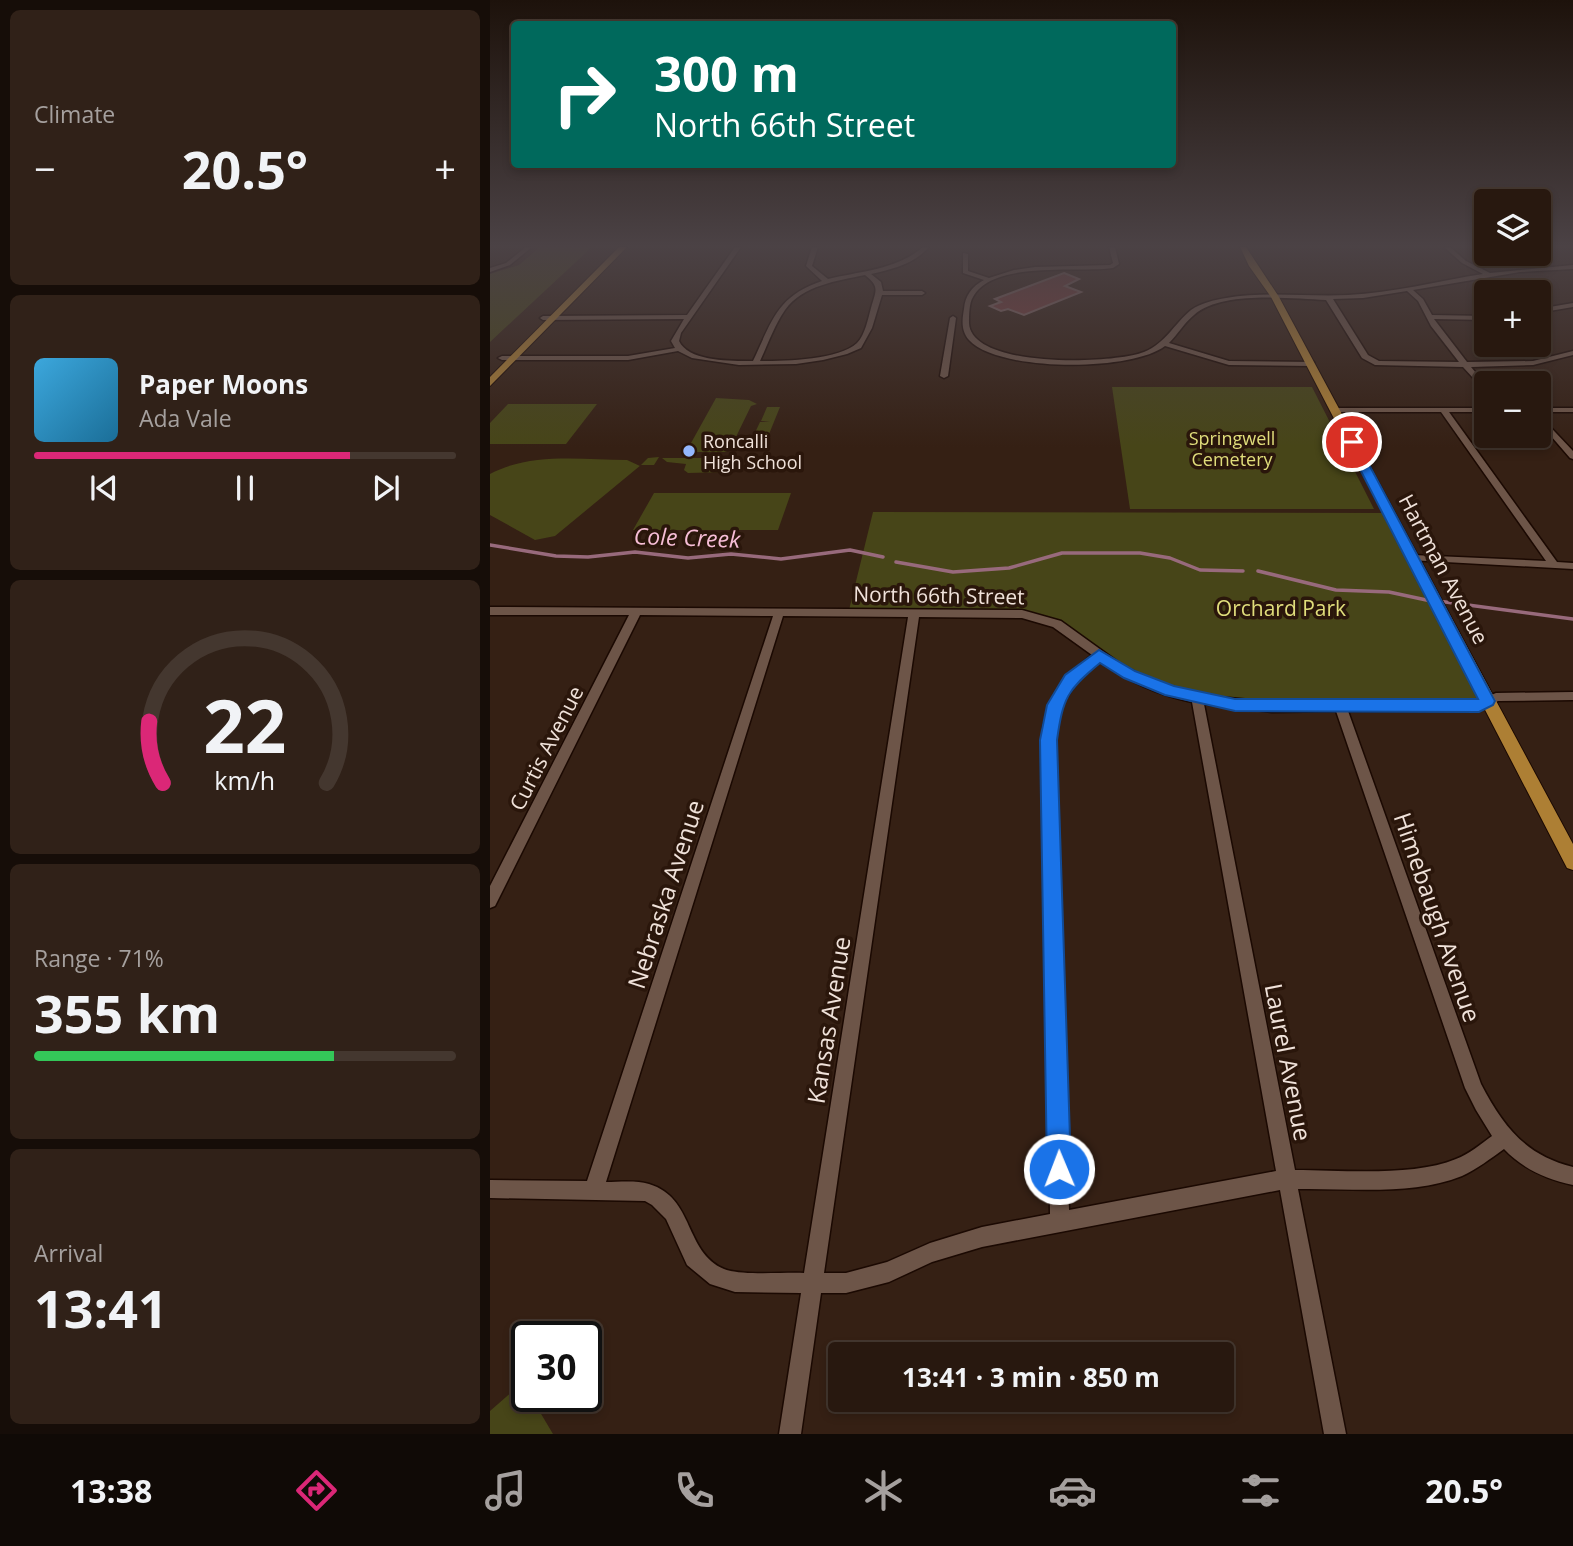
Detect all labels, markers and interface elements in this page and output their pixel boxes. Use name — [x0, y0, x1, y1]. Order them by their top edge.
text: 300 m — [654, 40, 799, 106]
icon: right — [539, 49, 630, 140]
text: Climate — [34, 98, 115, 130]
text: North 66th Street — [654, 103, 915, 146]
text: 20.5° — [182, 133, 308, 204]
text: − — [34, 142, 56, 194]
text: + — [434, 142, 456, 194]
map controls — [1474, 189, 1551, 448]
button: layers — [1474, 189, 1551, 266]
button: + — [1474, 280, 1551, 357]
text: Paper Moons — [139, 366, 308, 402]
button: − — [1474, 371, 1551, 448]
text: Ada Vale — [139, 402, 232, 434]
pin — [1322, 412, 1382, 472]
icon: arrive — [1333, 423, 1371, 461]
park label: Springwell Cemetery — [1189, 426, 1275, 471]
place label: Roncalli High School — [703, 429, 802, 474]
marker: Roncalli High School — [681, 443, 697, 459]
icon: previous — [85, 469, 123, 507]
icon: pause — [226, 469, 264, 507]
icon: next — [367, 469, 405, 507]
street label: Hartman Avenue — [1393, 489, 1495, 649]
water label: Cole Creek — [633, 519, 742, 555]
street label: North 66th Street — [853, 580, 1025, 610]
park label: Orchard Park — [1216, 594, 1346, 622]
text: 22 — [203, 675, 287, 774]
street label: Curtis Avenue — [503, 681, 589, 815]
text: km/h — [215, 763, 275, 797]
street label: Nebraska Avenue — [619, 795, 711, 993]
street label: Himebaugh Avenue — [1387, 808, 1489, 1026]
street label: Kansas Avenue — [799, 934, 857, 1106]
text: Range · 71% — [34, 942, 164, 974]
text: 355 km — [34, 977, 220, 1048]
street label: Laurel Avenue — [1258, 980, 1320, 1144]
position arrow — [1022, 1132, 1096, 1206]
text: Arrival — [34, 1237, 103, 1269]
text: 13:41 — [34, 1272, 168, 1343]
speed limit sign: 30 — [511, 1321, 602, 1412]
text: 13:41 · 3 min · 850 m — [902, 1359, 1160, 1395]
icon: directions — [292, 1466, 341, 1515]
icon: music — [481, 1466, 530, 1515]
icon: phone — [670, 1466, 719, 1515]
icon: climate — [859, 1466, 908, 1515]
icon: car — [1048, 1466, 1097, 1515]
icon: filters — [1236, 1466, 1285, 1515]
text: 13:38 — [70, 1469, 152, 1512]
text: 20.5° — [1425, 1469, 1503, 1512]

